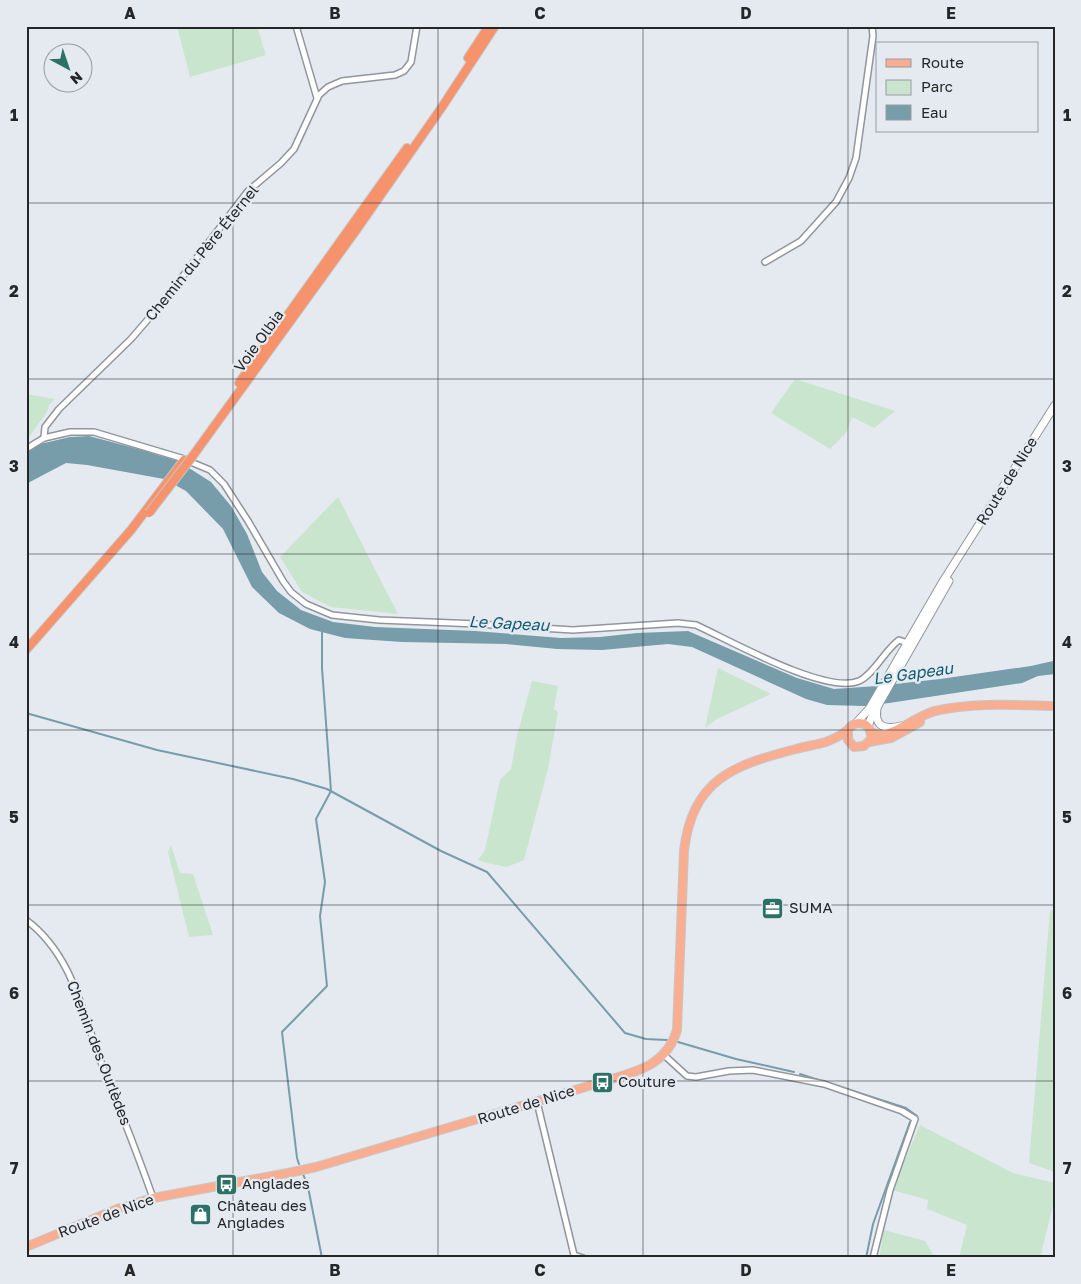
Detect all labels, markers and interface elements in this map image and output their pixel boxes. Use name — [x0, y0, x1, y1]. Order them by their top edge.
text: A — [124, 3, 136, 23]
text: B — [329, 3, 341, 23]
text: C — [534, 3, 546, 23]
text: D — [740, 3, 752, 23]
text: E — [946, 3, 956, 23]
north arrow — [42, 42, 92, 92]
legend — [876, 42, 1038, 132]
text: Route — [921, 53, 964, 71]
text: N — [67, 68, 86, 88]
text: Parc — [921, 77, 953, 95]
text: Eau — [921, 103, 948, 121]
text: 1 — [10, 105, 18, 125]
text: 1 — [1063, 105, 1071, 125]
street label: Chemin du Père Éternel — [141, 181, 262, 324]
text: 2 — [9, 281, 19, 301]
text: 2 — [1062, 281, 1072, 301]
street label: Voie Olbia — [230, 306, 287, 375]
street label: Route de Nice — [972, 433, 1041, 528]
text: 3 — [9, 456, 19, 476]
text: 3 — [1062, 456, 1072, 476]
water label: Le Gapeau — [468, 611, 551, 635]
text: 4 — [9, 632, 19, 652]
text: 4 — [1062, 632, 1072, 652]
water label: Le Gapeau — [872, 657, 956, 688]
text: 5 — [9, 807, 19, 827]
text: 5 — [1062, 807, 1072, 827]
office icon: SUMA — [761, 896, 785, 920]
place label: SUMA — [789, 898, 833, 916]
street label: Chemin des Ourlèdes — [64, 978, 136, 1127]
text: 6 — [9, 983, 19, 1003]
text: 6 — [1062, 983, 1072, 1003]
bus stop icon: Couture — [590, 1070, 614, 1094]
place label: Couture — [618, 1072, 676, 1090]
street label: Route de Nice — [475, 1081, 577, 1127]
text: 7 — [10, 1158, 19, 1178]
text: 7 — [1063, 1158, 1072, 1178]
bus stop icon: Anglades — [214, 1172, 238, 1196]
place label: Anglades — [242, 1174, 310, 1192]
street label: Route de Nice — [55, 1189, 156, 1241]
place label: Château des Anglades — [217, 1196, 307, 1231]
shop icon: Château des Anglades — [189, 1203, 213, 1227]
text: A — [124, 1260, 136, 1280]
text: B — [329, 1260, 341, 1280]
text: C — [534, 1260, 546, 1280]
text: D — [740, 1260, 752, 1280]
text: E — [946, 1260, 956, 1280]

